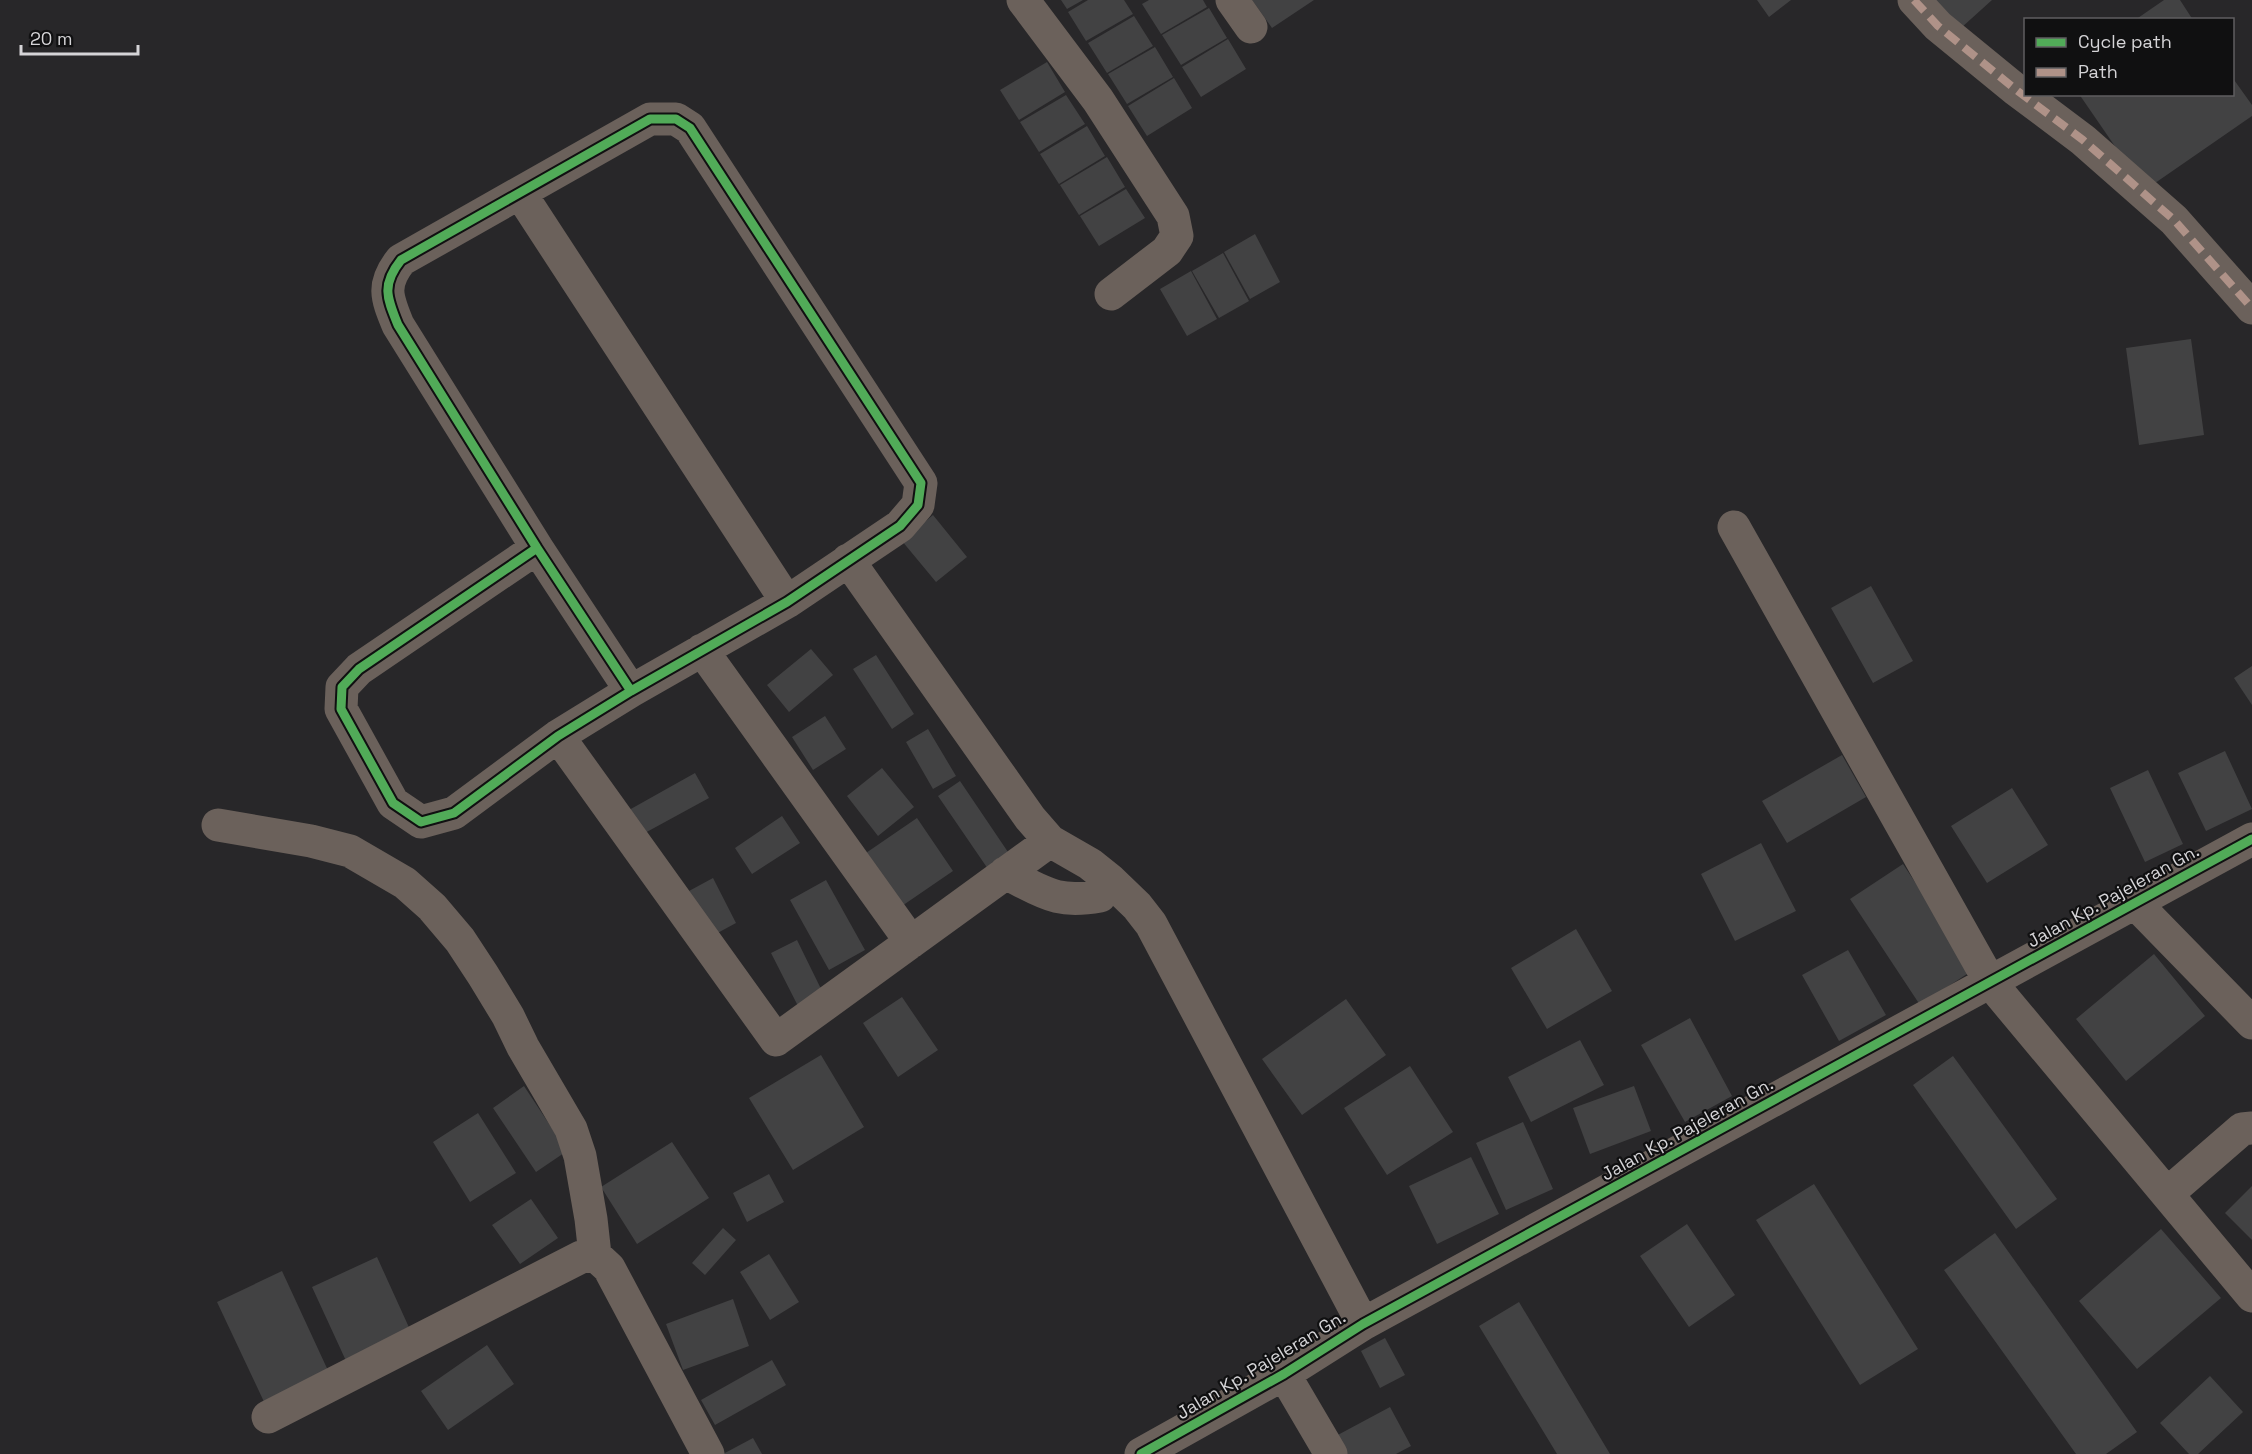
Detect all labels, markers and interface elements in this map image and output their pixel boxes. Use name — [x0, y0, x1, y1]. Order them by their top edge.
scale bar — [21, 18, 138, 56]
legend — [2024, 18, 2234, 96]
text: 20 m — [30, 27, 73, 50]
text: Cycle path — [2078, 30, 2172, 53]
text: Path — [2078, 60, 2118, 83]
street label: Jalan Kp. Pajeleran Gn. — [2023, 839, 2203, 952]
street label: Jalan Kp. Pajeleran Gn. — [1597, 1072, 1777, 1185]
street label: Jalan Kp. Pajeleran Gn. — [1172, 1305, 1349, 1424]

